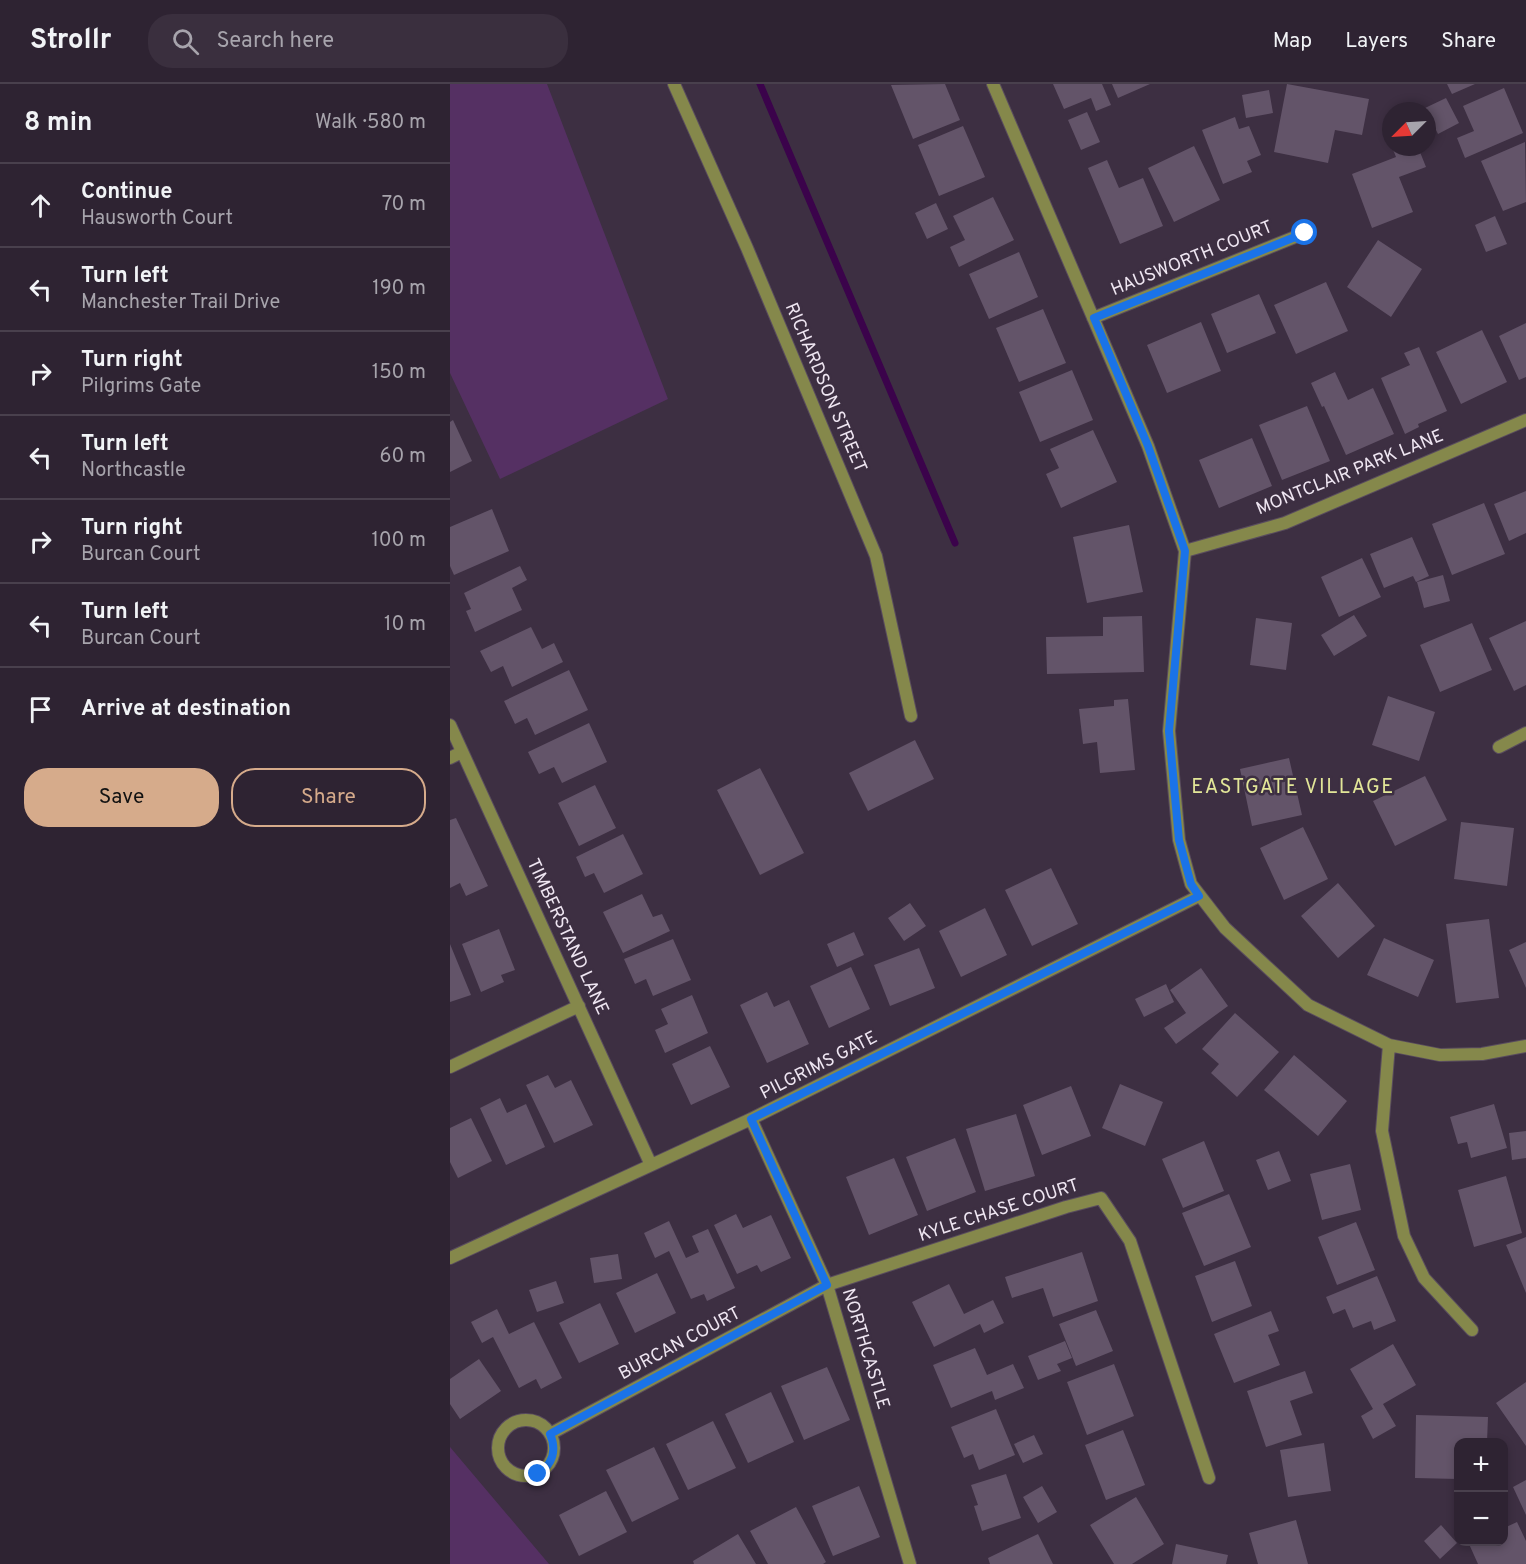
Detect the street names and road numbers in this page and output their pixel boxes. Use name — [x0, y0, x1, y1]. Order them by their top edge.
street label: HAUSWORTH COURT — [1108, 216, 1276, 302]
street label: RICHARDSON STREET — [779, 300, 871, 476]
street label: MONTCLAIR PARK LANE — [1253, 425, 1447, 521]
street label: TIMBERSTAND LANE — [521, 855, 613, 1019]
street label: PILGRIMS GATE — [757, 1027, 881, 1105]
street label: KYLE CHASE COURT — [916, 1174, 1082, 1248]
street label: NORTHCASTLE — [836, 1286, 894, 1412]
street label: BURCAN COURT — [615, 1302, 745, 1386]

